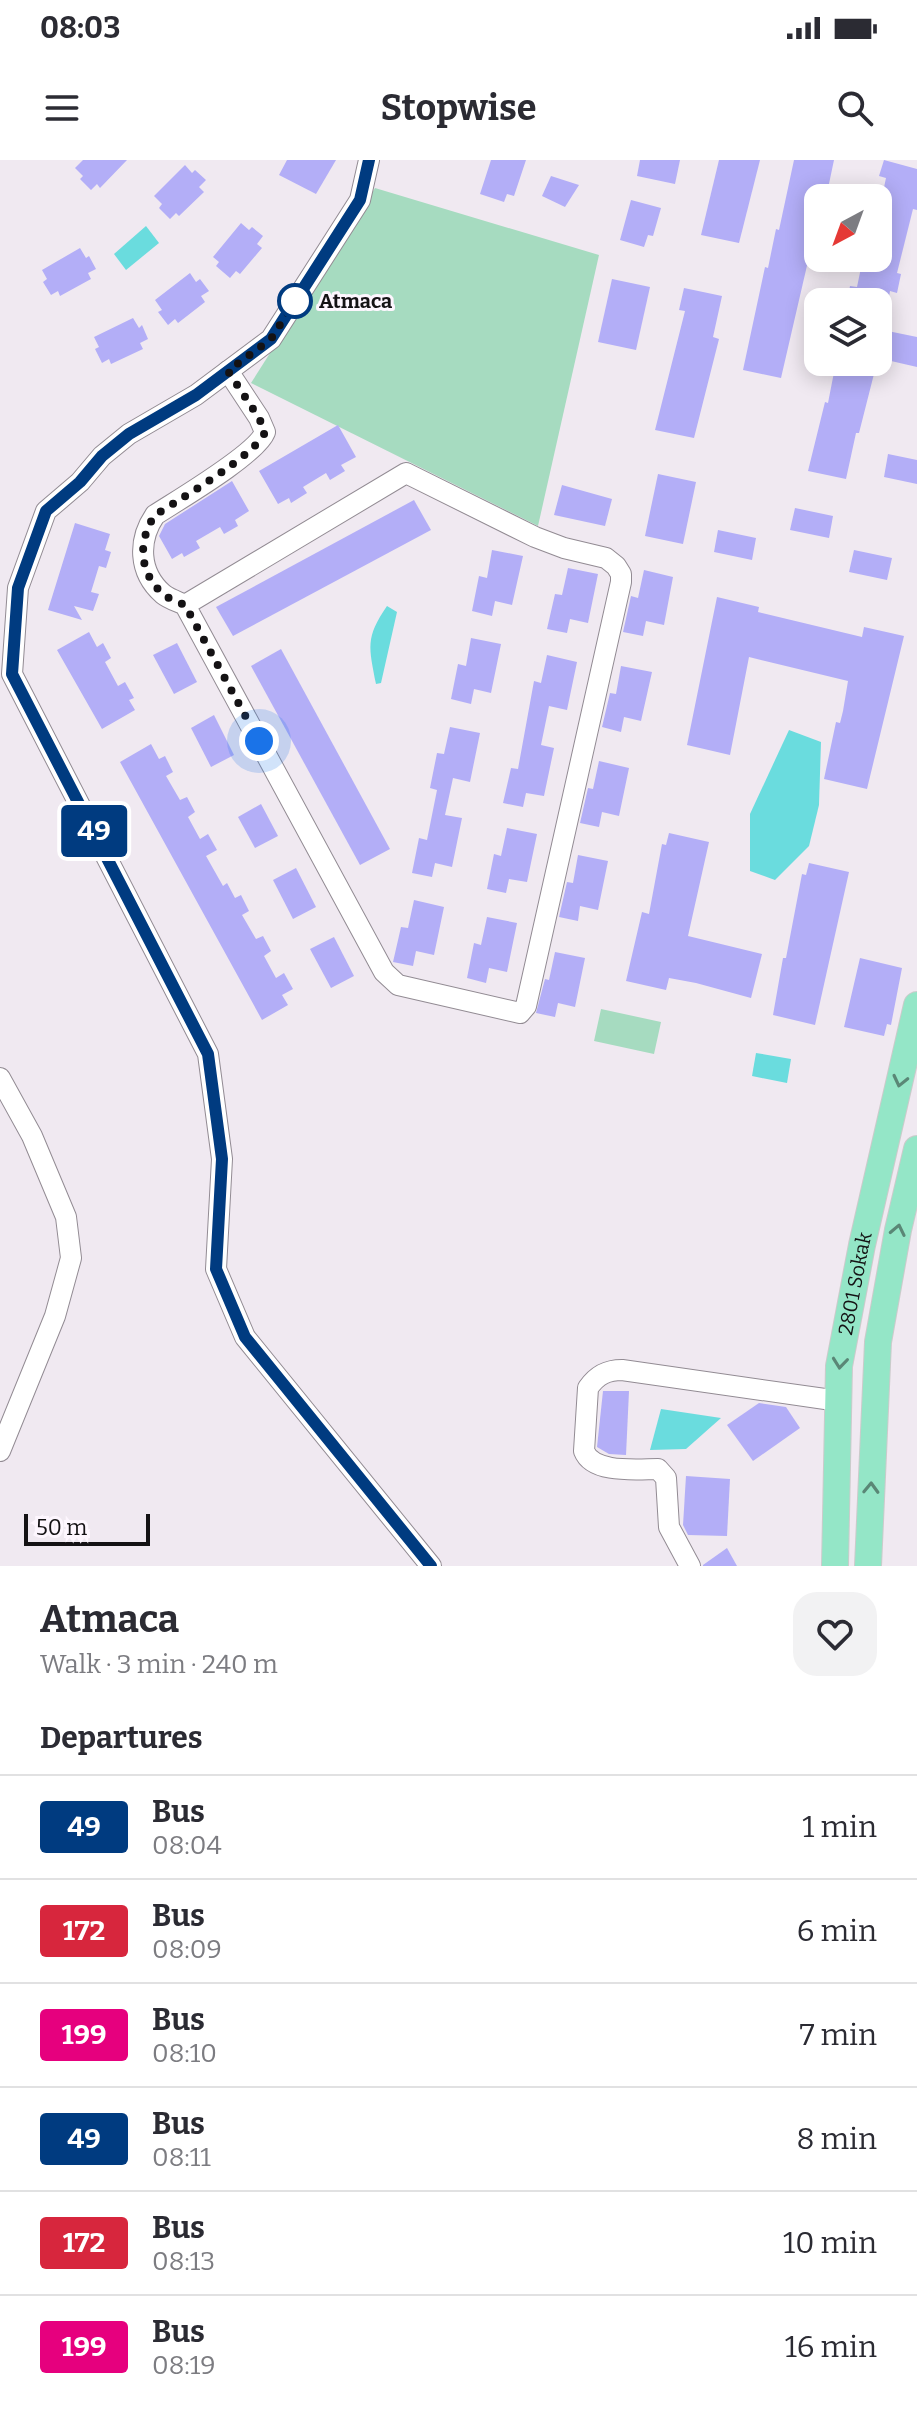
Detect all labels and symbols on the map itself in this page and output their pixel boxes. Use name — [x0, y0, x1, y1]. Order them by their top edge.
north arrow — [804, 184, 892, 272]
marker: Atmaca — [278, 284, 312, 318]
place label: Atmaca — [319, 289, 392, 313]
your location — [239, 721, 279, 761]
line badge: 49 — [58, 805, 130, 857]
one-way arrow — [892, 1074, 909, 1088]
one-way arrow — [889, 1224, 906, 1237]
street label: 2801 Sokak — [833, 1229, 877, 1337]
one-way arrow — [832, 1357, 849, 1370]
one-way arrow — [862, 1481, 879, 1494]
scale bar — [24, 1510, 150, 1546]

